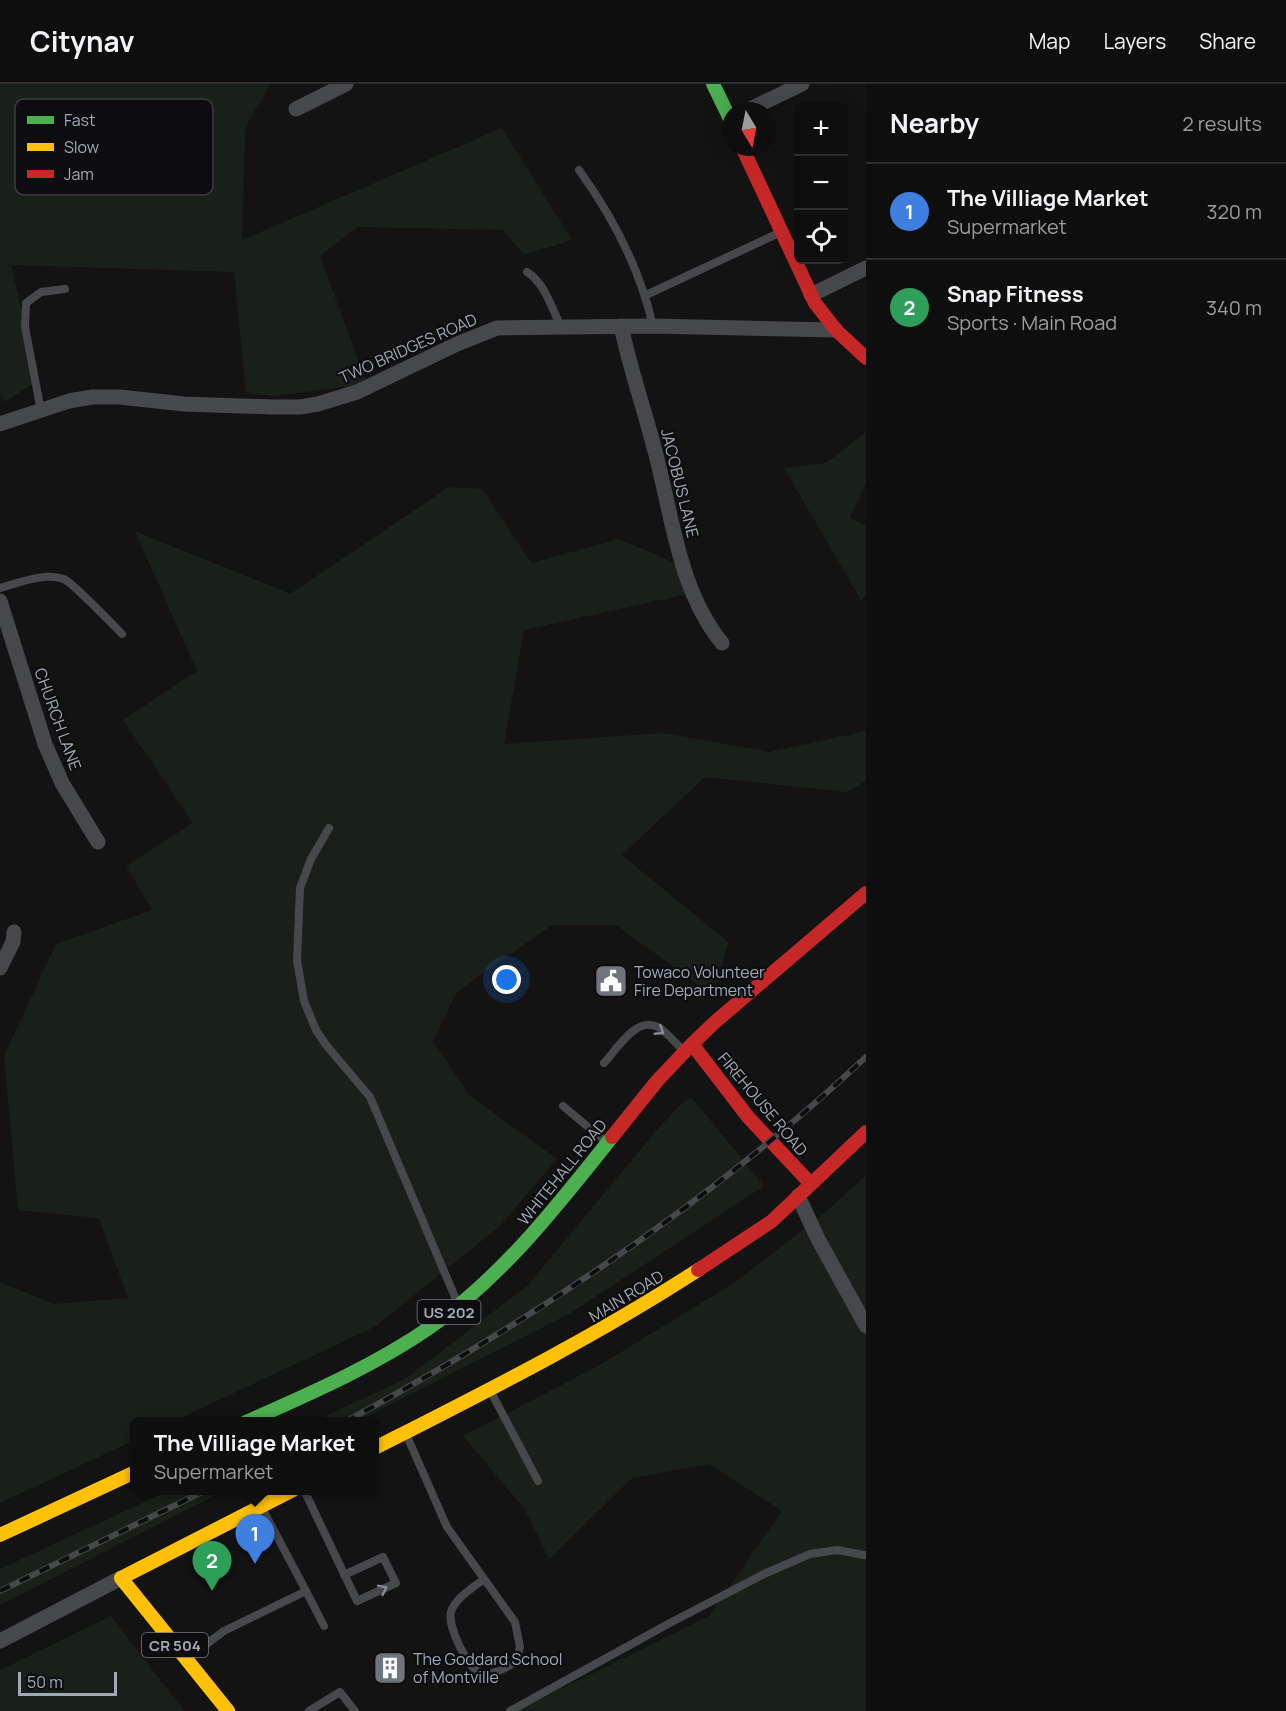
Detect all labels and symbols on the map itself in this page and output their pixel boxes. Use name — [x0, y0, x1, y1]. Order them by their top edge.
legend — [15, 99, 213, 195]
north arrow — [722, 102, 776, 156]
text: Fast — [64, 109, 95, 131]
text: Slow — [64, 136, 99, 158]
text: Jam — [64, 163, 94, 185]
street label: TWO BRIDGES ROAD — [336, 308, 481, 388]
street label: JACOBUS LANE — [656, 426, 704, 540]
street label: CHURCH LANE — [29, 665, 87, 773]
place label: Towaco Volunteer Fire Department — [634, 961, 765, 1001]
public building icon: Towaco Volunteer Fire Department — [593, 963, 629, 999]
your location — [492, 965, 521, 994]
one-way arrow — [654, 1024, 665, 1035]
street label: FIREHOUSE ROAD — [713, 1048, 813, 1161]
street label: WHITEHALL ROAD — [512, 1114, 612, 1230]
street label: MAIN ROAD — [584, 1265, 668, 1327]
road number: US 202 — [418, 1300, 480, 1324]
pin: 1 — [236, 1514, 274, 1564]
pin: 2 — [192, 1542, 232, 1591]
one-way arrow — [377, 1584, 388, 1596]
road number: CR 504 — [142, 1633, 208, 1657]
place label: The Goddard School of Montville — [413, 1648, 562, 1688]
building icon: The Goddard School of Montville — [372, 1650, 408, 1686]
scale bar — [18, 1669, 117, 1696]

